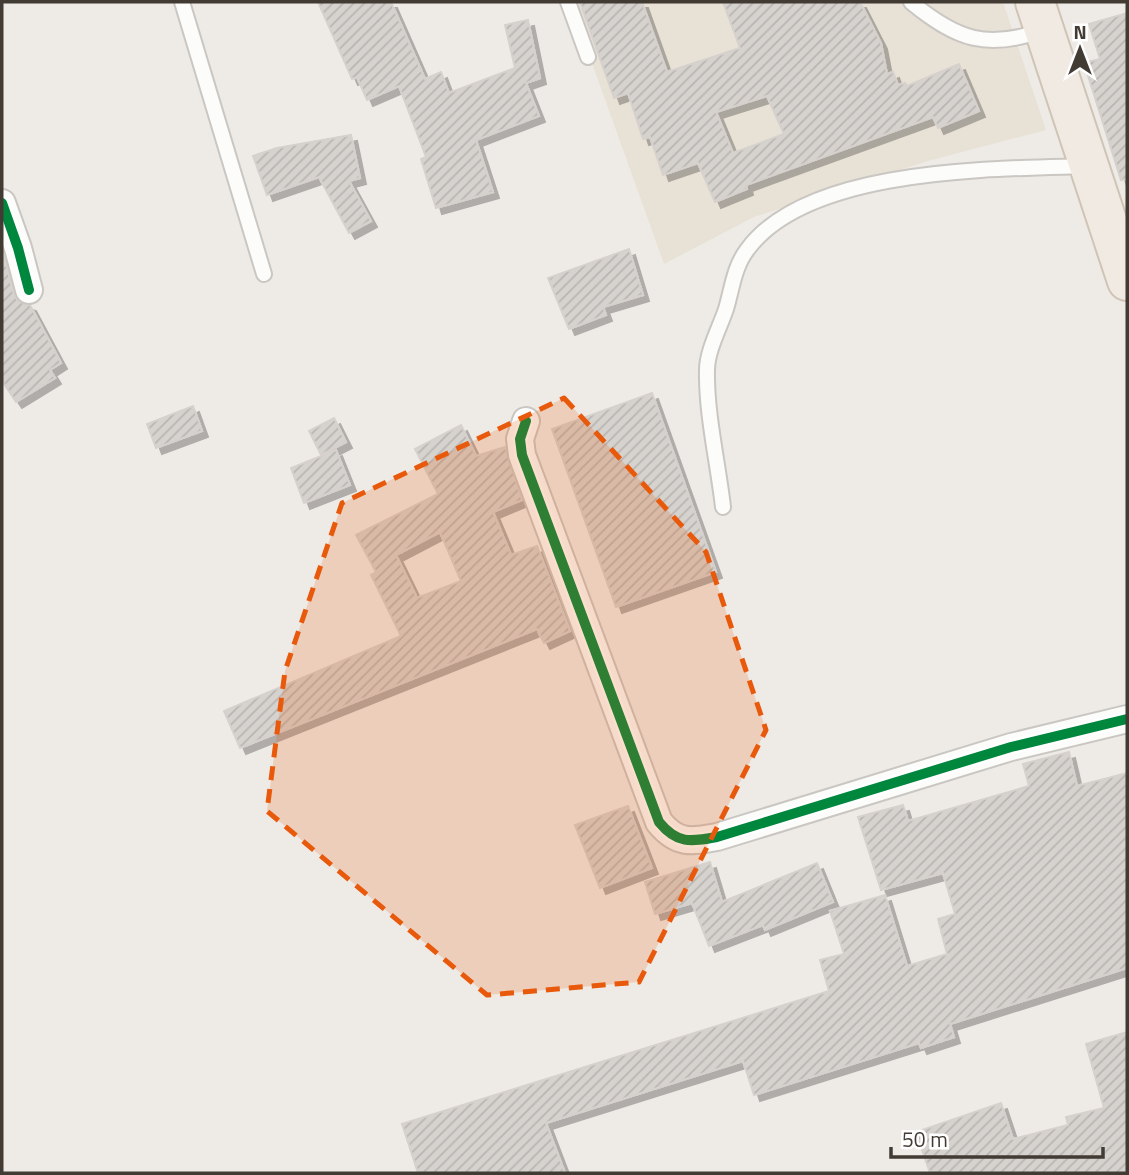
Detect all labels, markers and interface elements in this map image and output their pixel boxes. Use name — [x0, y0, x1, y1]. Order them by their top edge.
north arrow — [1045, 14, 1115, 84]
text: N — [1073, 17, 1087, 46]
scale bar — [891, 1116, 1103, 1160]
text: 50 m — [902, 1123, 948, 1155]

